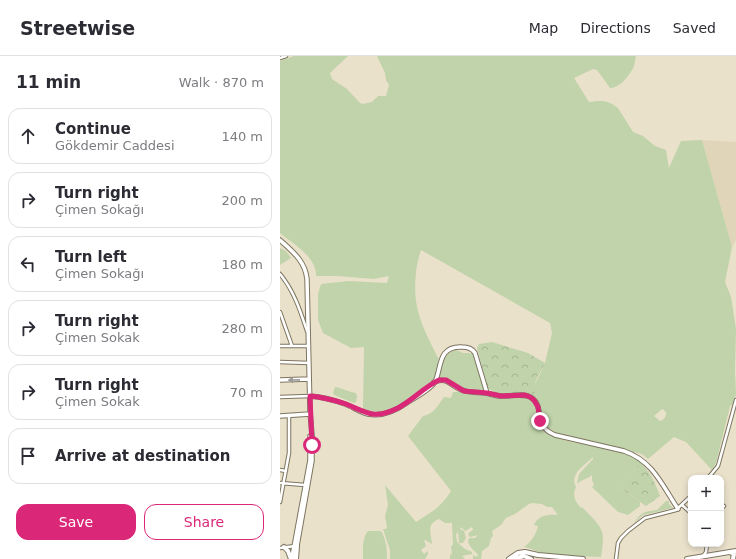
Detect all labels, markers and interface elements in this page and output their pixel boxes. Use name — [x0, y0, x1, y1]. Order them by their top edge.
text: Streetwise — [20, 17, 135, 39]
text: Map — [529, 20, 558, 36]
text: Directions — [580, 20, 651, 36]
text: Saved — [673, 20, 716, 36]
text: 11 min — [16, 72, 81, 92]
text: Walk · 870 m — [179, 75, 264, 90]
text: Continue — [55, 120, 131, 138]
icon: ahead — [17, 125, 39, 147]
text: 140 m — [221, 129, 263, 144]
text: Gökdemir Caddesi — [55, 138, 175, 153]
text: Turn right — [55, 184, 139, 202]
icon: right — [17, 189, 39, 211]
text: 200 m — [221, 193, 263, 208]
text: Çimen Sokağı — [55, 202, 144, 217]
text: Turn left — [55, 248, 127, 266]
icon: left — [17, 253, 39, 275]
text: 180 m — [221, 257, 263, 272]
text: Çimen Sokağı — [55, 266, 144, 281]
text: Turn right — [55, 312, 139, 330]
icon: right — [17, 317, 39, 339]
text: 280 m — [221, 321, 263, 336]
text: Çimen Sokak — [55, 330, 140, 345]
text: Turn right — [55, 376, 139, 394]
one-way arrow — [287, 377, 300, 383]
icon: right — [17, 381, 39, 403]
text: 70 m — [230, 385, 263, 400]
text: Çimen Sokak — [55, 394, 140, 409]
route end — [531, 412, 549, 430]
route start — [303, 436, 321, 454]
icon: arrive — [17, 445, 39, 467]
text: Arrive at destination — [55, 447, 230, 465]
map controls — [688, 475, 724, 547]
button: + — [688, 475, 724, 511]
button: Save — [16, 504, 136, 540]
button: Share — [144, 504, 264, 540]
button: − — [688, 511, 724, 547]

